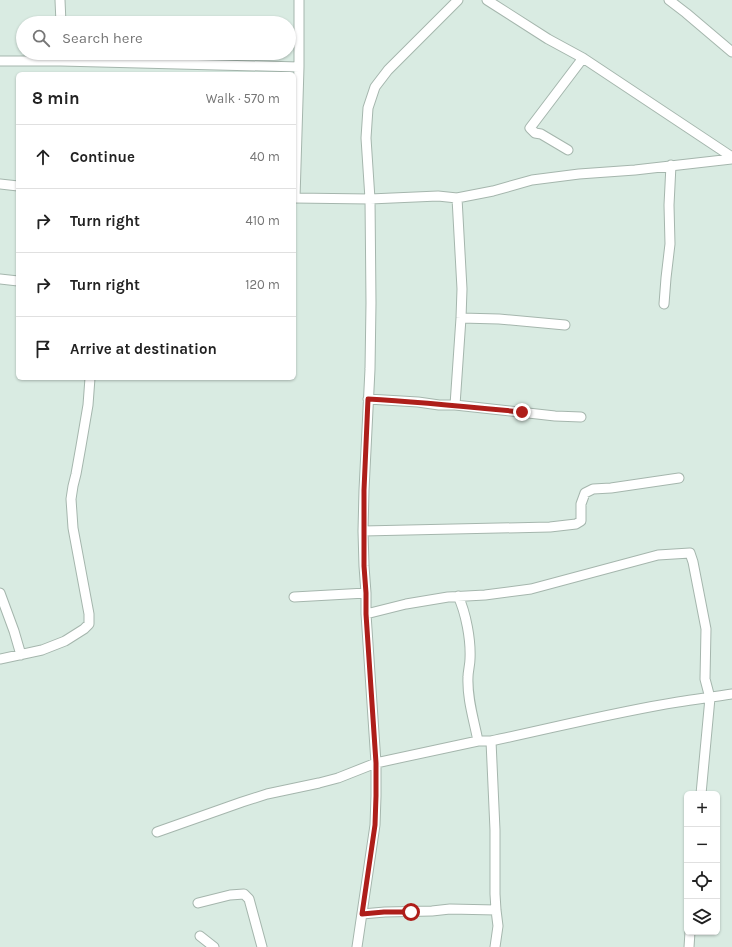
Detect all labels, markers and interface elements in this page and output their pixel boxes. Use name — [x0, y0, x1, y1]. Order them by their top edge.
search box — [16, 16, 296, 60]
icon: search — [30, 27, 52, 49]
text: Search here — [62, 29, 143, 47]
text: 8 min — [32, 88, 80, 108]
text: Walk · 570 m — [206, 91, 280, 106]
icon: ahead — [32, 146, 54, 168]
text: Continue — [70, 148, 135, 166]
text: 40 m — [250, 149, 280, 164]
icon: right — [32, 210, 54, 232]
text: Turn right — [70, 212, 140, 230]
text: 410 m — [245, 213, 280, 228]
icon: right — [32, 274, 54, 296]
text: Turn right — [70, 276, 140, 294]
text: 120 m — [245, 277, 280, 292]
icon: arrive — [32, 338, 54, 360]
text: Arrive at destination — [70, 340, 217, 358]
route end — [513, 403, 531, 421]
map controls — [684, 791, 720, 935]
button: + — [684, 791, 720, 827]
button: − — [684, 827, 720, 863]
button: locate — [684, 863, 720, 899]
button: layers — [684, 899, 720, 935]
route start — [402, 903, 420, 921]

